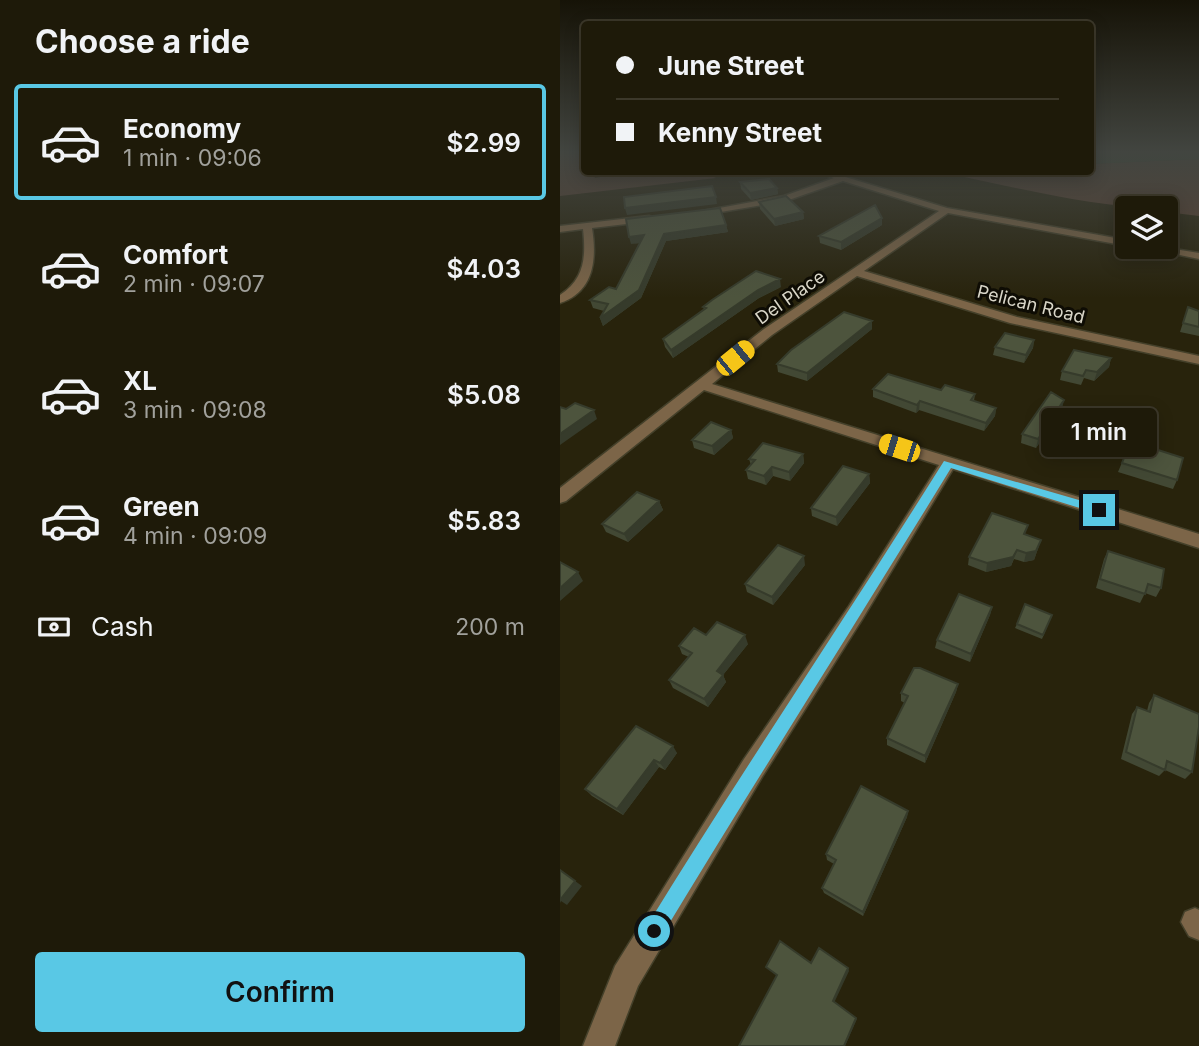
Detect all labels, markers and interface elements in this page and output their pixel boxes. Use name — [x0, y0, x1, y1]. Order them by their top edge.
text: Choose a ride — [35, 22, 250, 61]
text: June Street — [658, 50, 804, 81]
icon: car — [39, 111, 102, 174]
text: Economy — [123, 113, 241, 144]
text: Kenny Street — [658, 117, 822, 148]
text: $2.99 — [447, 127, 521, 158]
text: 1 min · 09:06 — [123, 144, 262, 172]
map controls — [1115, 196, 1178, 259]
button: layers — [1115, 196, 1178, 259]
icon: car — [39, 237, 102, 300]
text: Comfort — [123, 239, 228, 270]
text: $4.03 — [446, 253, 521, 284]
street label: Del Place — [751, 266, 829, 328]
text: 2 min · 09:07 — [123, 270, 265, 298]
street label: Pelican Road — [975, 280, 1087, 328]
car — [713, 337, 758, 379]
icon: car — [39, 363, 102, 426]
text: XL — [123, 365, 157, 396]
text: $5.08 — [447, 379, 521, 410]
text: 3 min · 09:08 — [123, 396, 267, 424]
callout: 1 min — [1041, 408, 1157, 458]
text: 1 min — [1071, 418, 1127, 446]
car — [876, 432, 923, 464]
icon: car — [39, 489, 102, 552]
text: Green — [123, 491, 200, 522]
route end — [1083, 494, 1115, 526]
text: $5.83 — [448, 505, 521, 536]
text: 4 min · 09:09 — [123, 522, 267, 550]
icon: cash — [35, 608, 73, 646]
text: Cash — [91, 611, 154, 642]
text: 200 m — [455, 613, 525, 641]
route start — [638, 915, 670, 947]
button: Confirm — [35, 952, 525, 1032]

